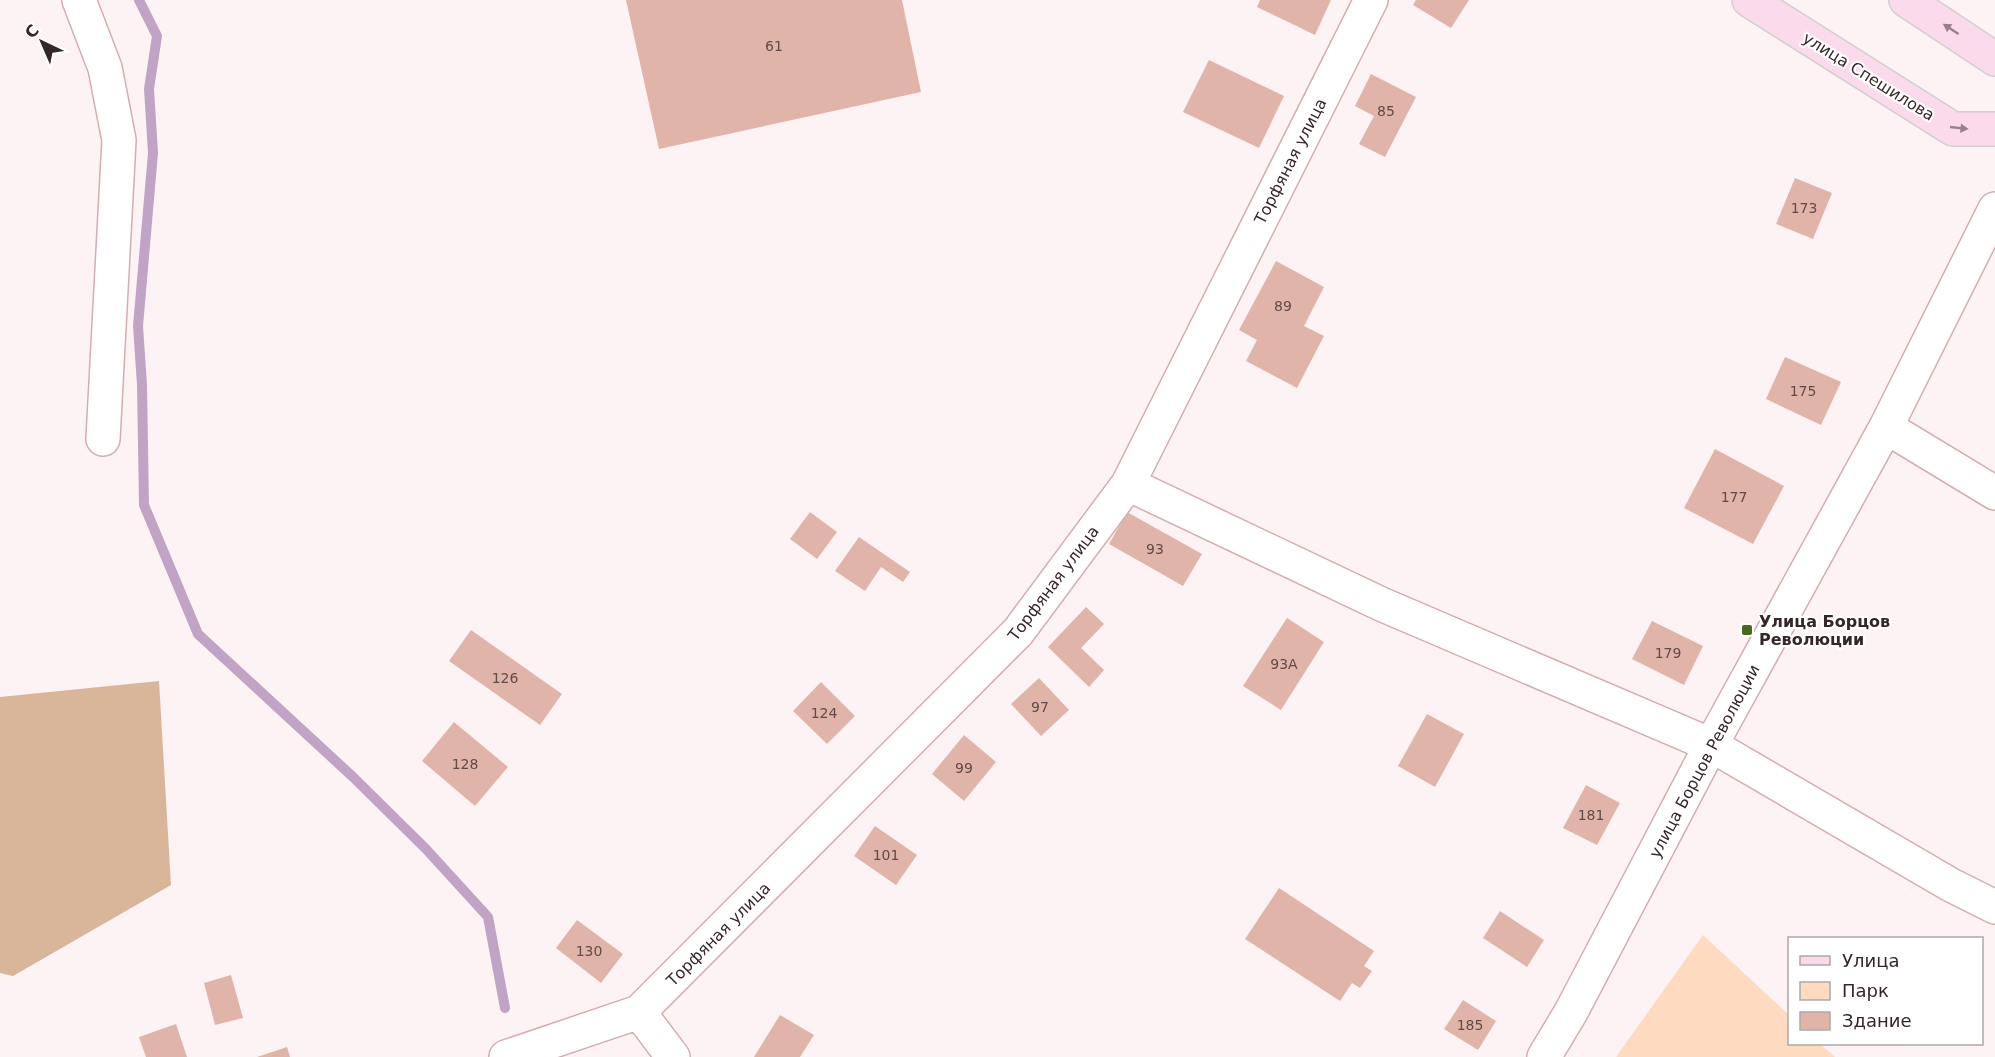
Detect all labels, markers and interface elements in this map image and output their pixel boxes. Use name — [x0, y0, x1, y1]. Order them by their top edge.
north arrow — [12, 12, 72, 72]
text: С — [21, 21, 43, 42]
one-way arrow — [1943, 24, 1959, 35]
street label: улица Спешилова — [1799, 28, 1938, 125]
house number: 61 — [765, 38, 783, 54]
street label: Торфяная улица — [1250, 95, 1330, 228]
house number: 85 — [1377, 103, 1395, 119]
one-way arrow — [1950, 123, 1969, 133]
house number: 173 — [1791, 200, 1817, 216]
house number: 89 — [1274, 298, 1292, 314]
house number: 175 — [1790, 383, 1816, 399]
house number: 177 — [1721, 489, 1747, 505]
street label: Торфяная улица — [1003, 522, 1103, 645]
house number: 93 — [1146, 541, 1164, 557]
place label: Улица Борцов Революции — [1759, 612, 1890, 649]
marker: Улица Борцов Революции — [1740, 623, 1754, 637]
house number: 179 — [1655, 645, 1681, 661]
house number: 93А — [1270, 656, 1298, 672]
street label: улица Борцов Революции — [1645, 661, 1764, 861]
house number: 126 — [492, 670, 518, 686]
house number: 97 — [1031, 699, 1049, 715]
house number: 124 — [811, 705, 837, 721]
house number: 128 — [452, 756, 478, 772]
house number: 99 — [955, 760, 973, 776]
house number: 181 — [1578, 807, 1604, 823]
house number: 101 — [873, 847, 899, 863]
street label: Торфяная улица — [662, 879, 774, 991]
legend — [1788, 937, 1983, 1045]
house number: 130 — [576, 943, 602, 959]
text: Улица — [1842, 950, 1899, 971]
text: Парк — [1842, 980, 1889, 1001]
text: Здание — [1842, 1010, 1912, 1031]
house number: 185 — [1457, 1017, 1483, 1033]

